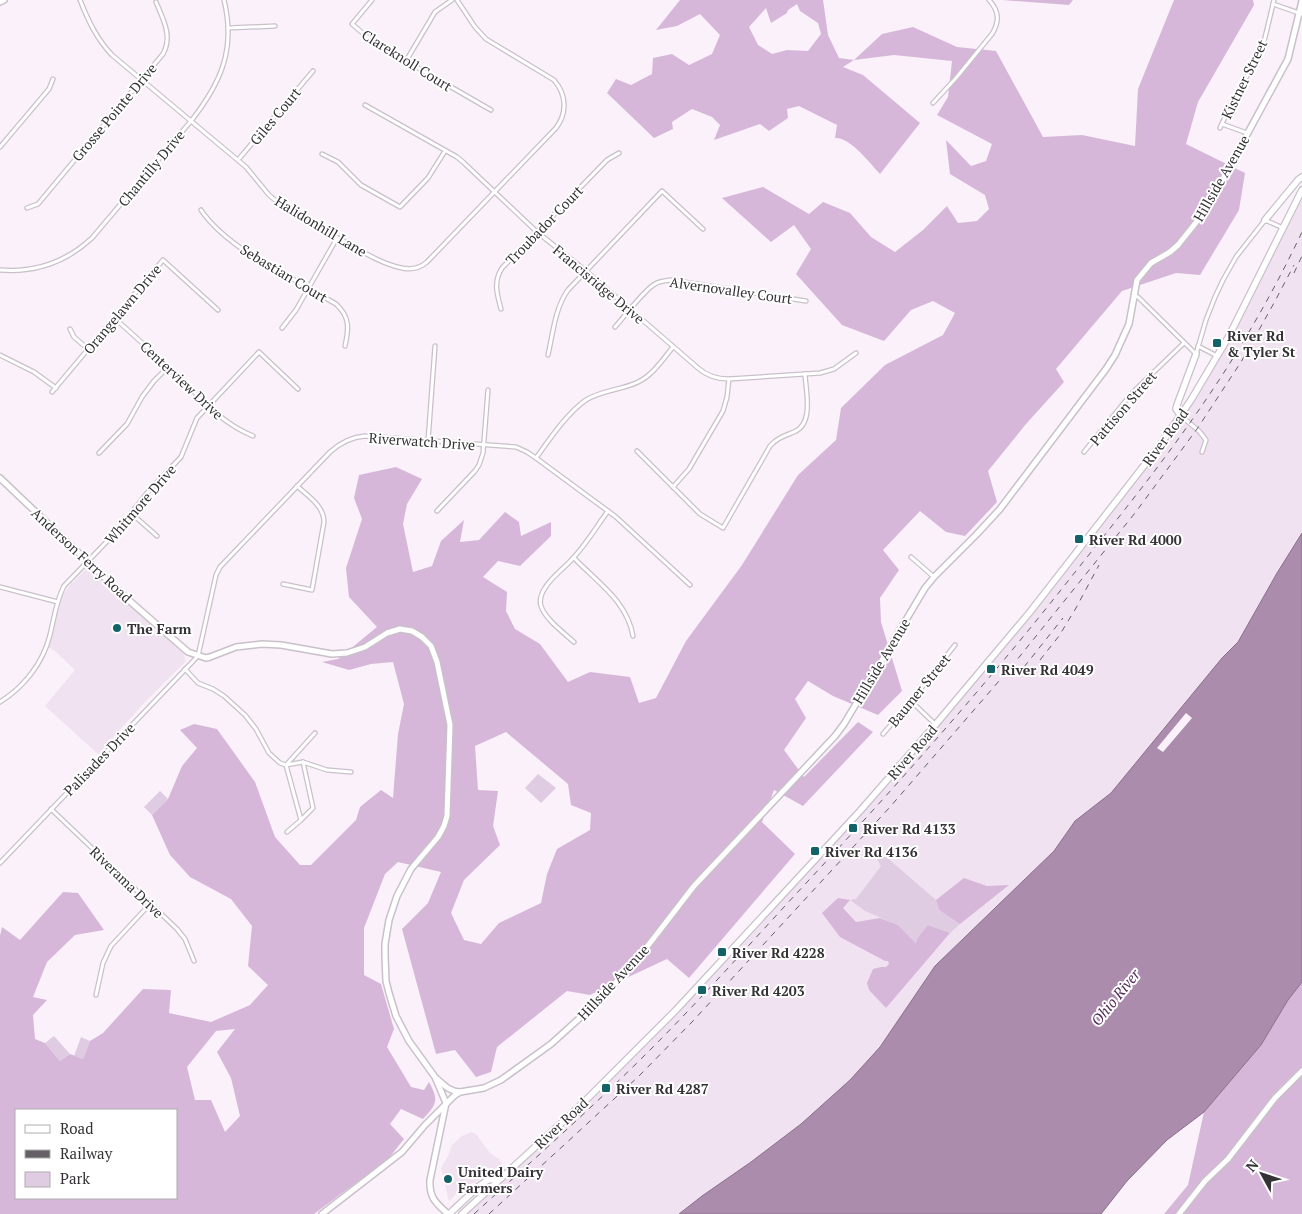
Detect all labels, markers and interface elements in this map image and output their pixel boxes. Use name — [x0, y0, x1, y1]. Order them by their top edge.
street label: Clareknoll Court — [358, 25, 456, 96]
street label: Kistner Street — [1217, 35, 1272, 122]
street label: Grosse Pointe Drive — [67, 59, 161, 165]
street label: Giles Court — [245, 83, 305, 149]
street label: Chantilly Drive — [113, 126, 189, 210]
street label: Hillside Avenue — [1189, 131, 1253, 225]
street label: Troubador Court — [501, 181, 587, 269]
street label: Halidonhill Lane — [272, 191, 370, 261]
street label: Sebastian Court — [237, 239, 332, 307]
street label: Francisridge Drive — [549, 240, 649, 328]
street label: Orangelawn Drive — [79, 260, 165, 358]
street label: Alvernovalley Court — [668, 272, 794, 308]
place label: River Rd & Tyler St — [1227, 326, 1296, 361]
street label: Centerview Drive — [136, 336, 228, 424]
marker: River Rd & Tyler St — [1211, 337, 1223, 349]
street label: Pattison Street — [1085, 366, 1161, 449]
street label: River Road — [1138, 404, 1193, 470]
street label: Riverwatch Drive — [368, 428, 476, 454]
street label: Whitmore Drive — [100, 460, 180, 548]
street label: Anderson Ferry Road — [28, 503, 137, 607]
place label: River Rd 4000 — [1089, 530, 1182, 549]
marker: River Rd 4000 — [1073, 533, 1085, 545]
street label: Hillside Avenue — [848, 615, 914, 707]
place label: The Farm — [127, 619, 191, 638]
marker: The Farm — [111, 622, 123, 634]
street label: Baumer Street — [884, 649, 955, 731]
place label: River Rd 4049 — [1001, 660, 1094, 679]
marker: River Rd 4049 — [985, 663, 997, 675]
street label: Palisades Drive — [59, 718, 139, 800]
street label: River Road — [883, 720, 941, 784]
place label: River Rd 4133 — [863, 819, 956, 838]
marker: River Rd 4133 — [847, 822, 859, 834]
street label: Riverama Drive — [86, 842, 168, 922]
place label: River Rd 4136 — [825, 842, 918, 861]
marker: River Rd 4136 — [809, 845, 821, 857]
street label: Hillside Avenue — [573, 940, 653, 1024]
place label: River Rd 4228 — [732, 943, 825, 962]
marker: River Rd 4228 — [716, 946, 728, 958]
water label: Ohio River — [1086, 964, 1145, 1029]
place label: River Rd 4203 — [712, 981, 805, 1000]
marker: River Rd 4203 — [696, 984, 708, 996]
place label: River Rd 4287 — [616, 1079, 709, 1098]
marker: River Rd 4287 — [600, 1082, 612, 1094]
street label: River Road — [530, 1093, 592, 1153]
legend — [15, 1109, 178, 1199]
text: Road — [60, 1118, 93, 1138]
text: Railway — [60, 1143, 113, 1163]
north arrow — [1237, 1149, 1287, 1199]
text: N — [1241, 1155, 1263, 1175]
place label: United Dairy Farmers — [458, 1162, 544, 1197]
text: Park — [60, 1168, 90, 1188]
marker: United Dairy Farmers — [442, 1173, 454, 1185]

